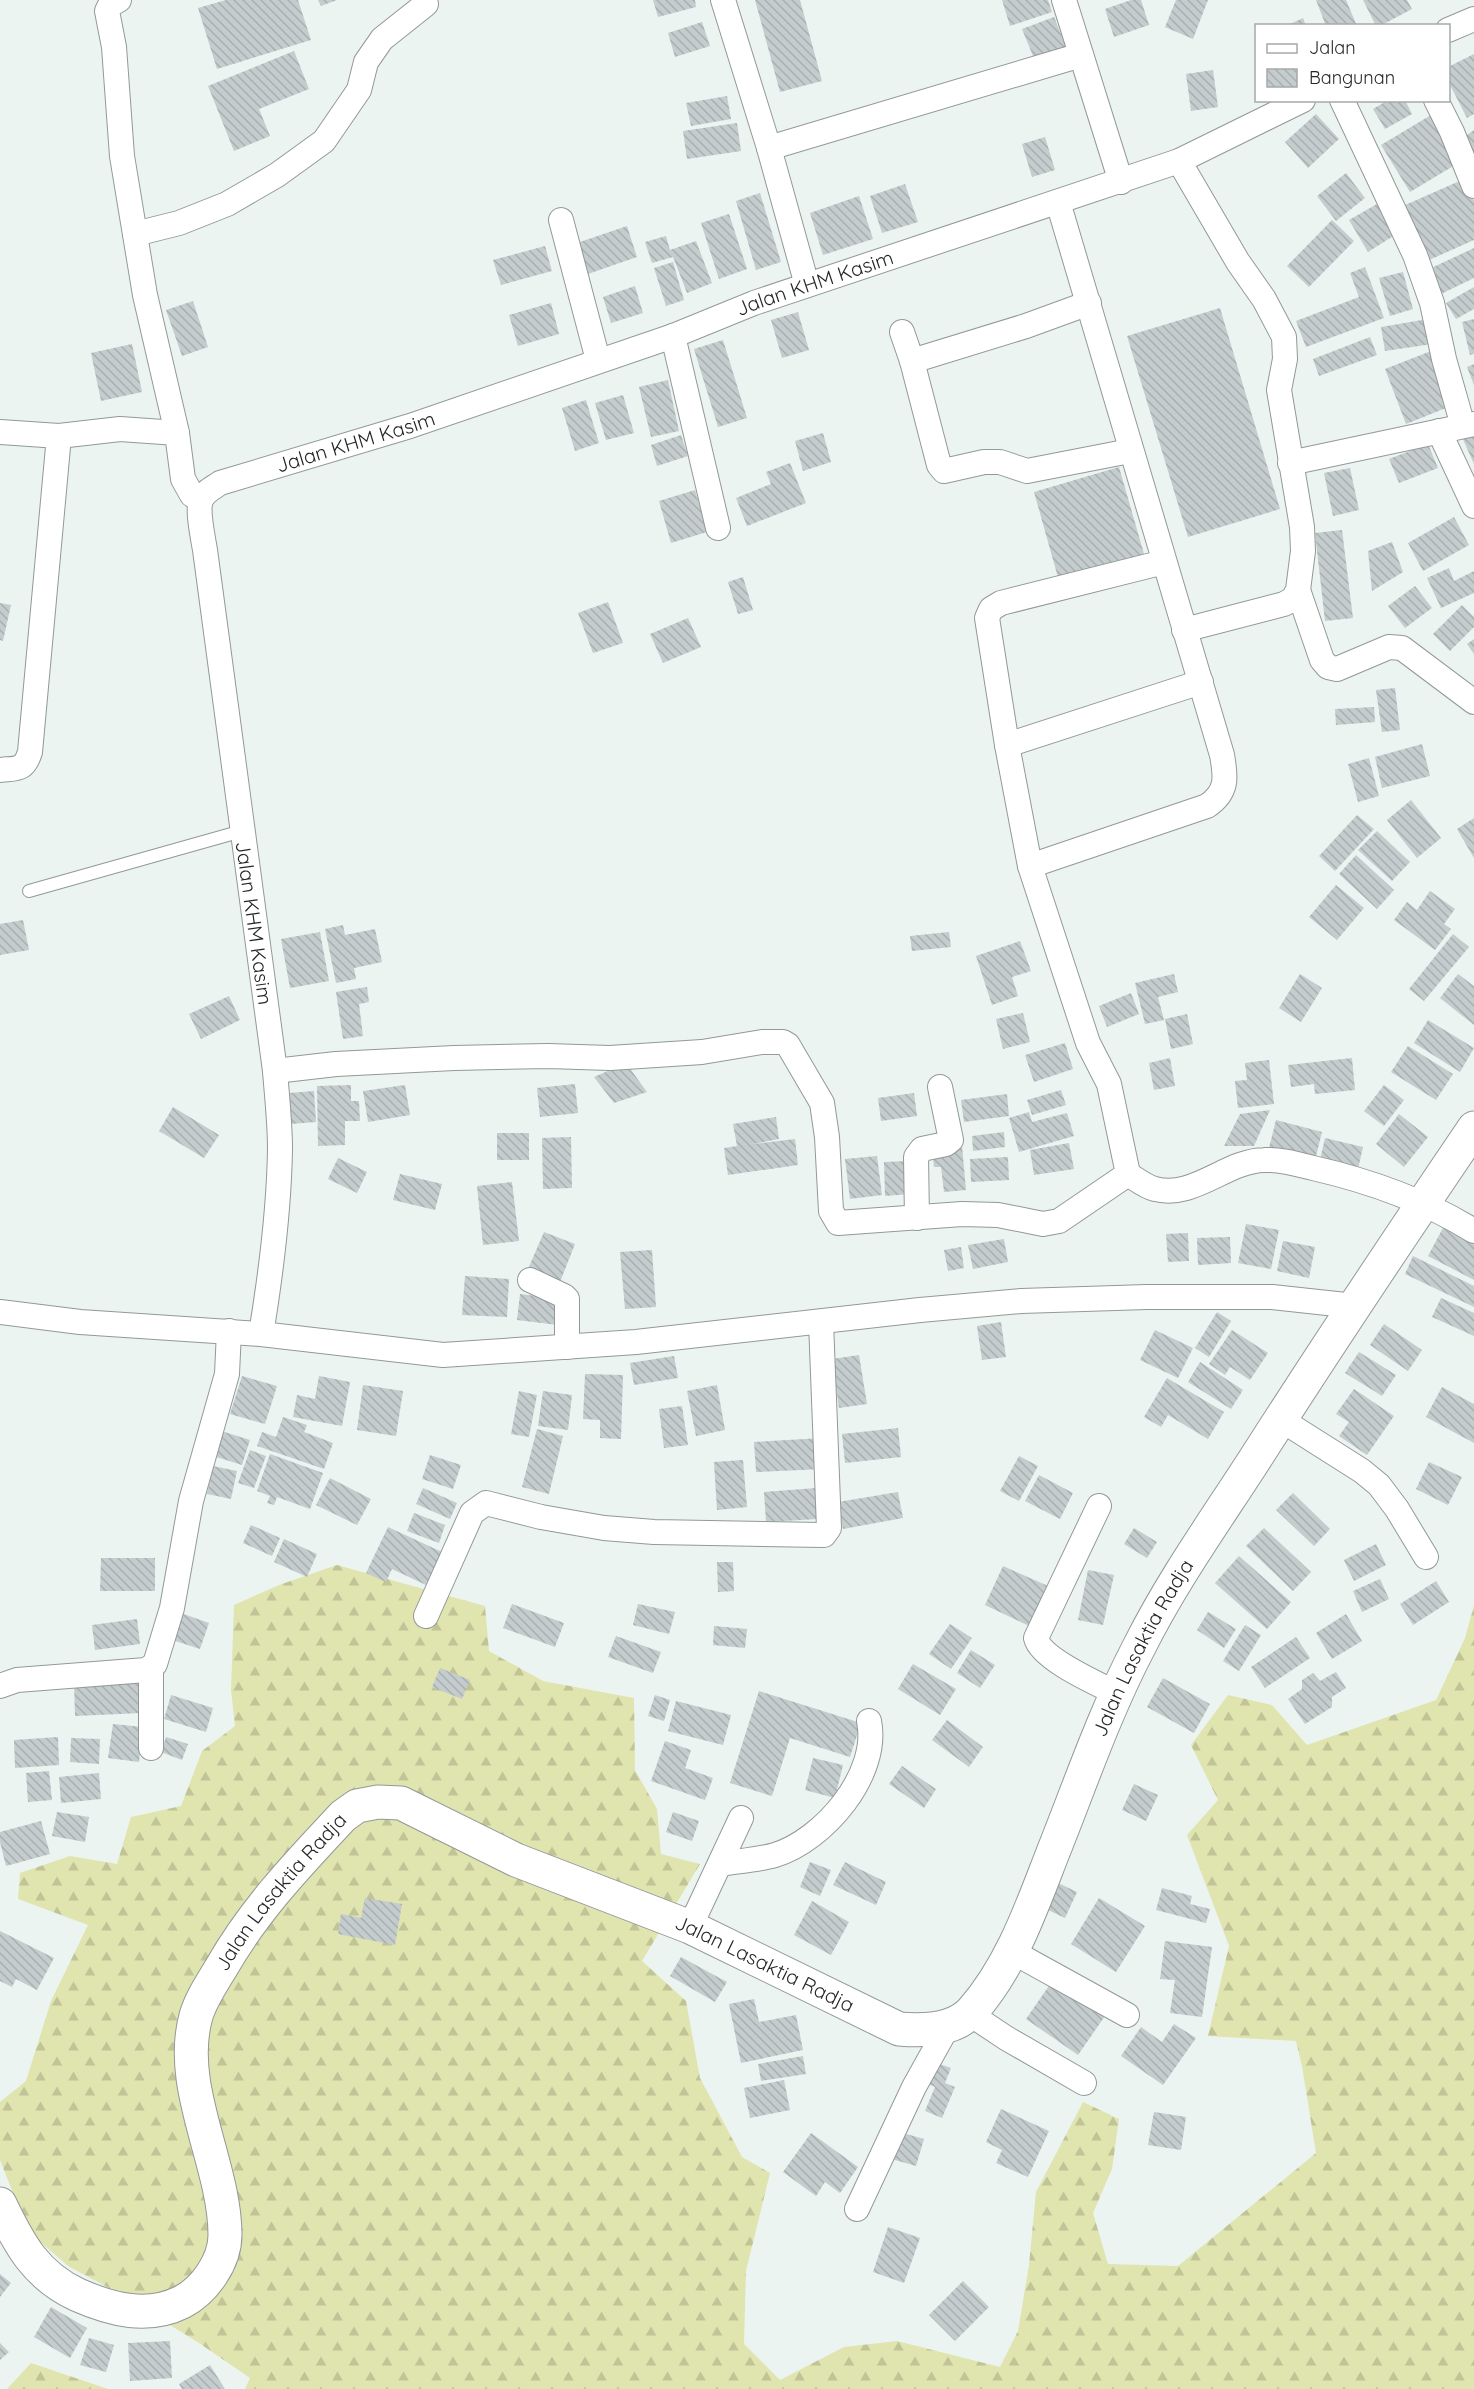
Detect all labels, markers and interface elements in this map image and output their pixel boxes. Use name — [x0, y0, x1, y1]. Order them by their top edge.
legend — [1255, 24, 1450, 102]
text: Jalan — [1309, 36, 1356, 59]
text: Bangunan — [1309, 66, 1395, 89]
street label: Jalan KHM Kasim — [732, 244, 896, 321]
street label: Jalan KHM Kasim — [273, 405, 438, 477]
street label: Jalan KHM Kasim — [231, 840, 278, 1006]
street label: Jalan Lasaktia Radja — [1087, 1554, 1198, 1740]
street label: Jalan Lasaktia Radja — [209, 1807, 352, 1975]
street label: Jalan Lasaktia Radja — [672, 1909, 859, 2017]

